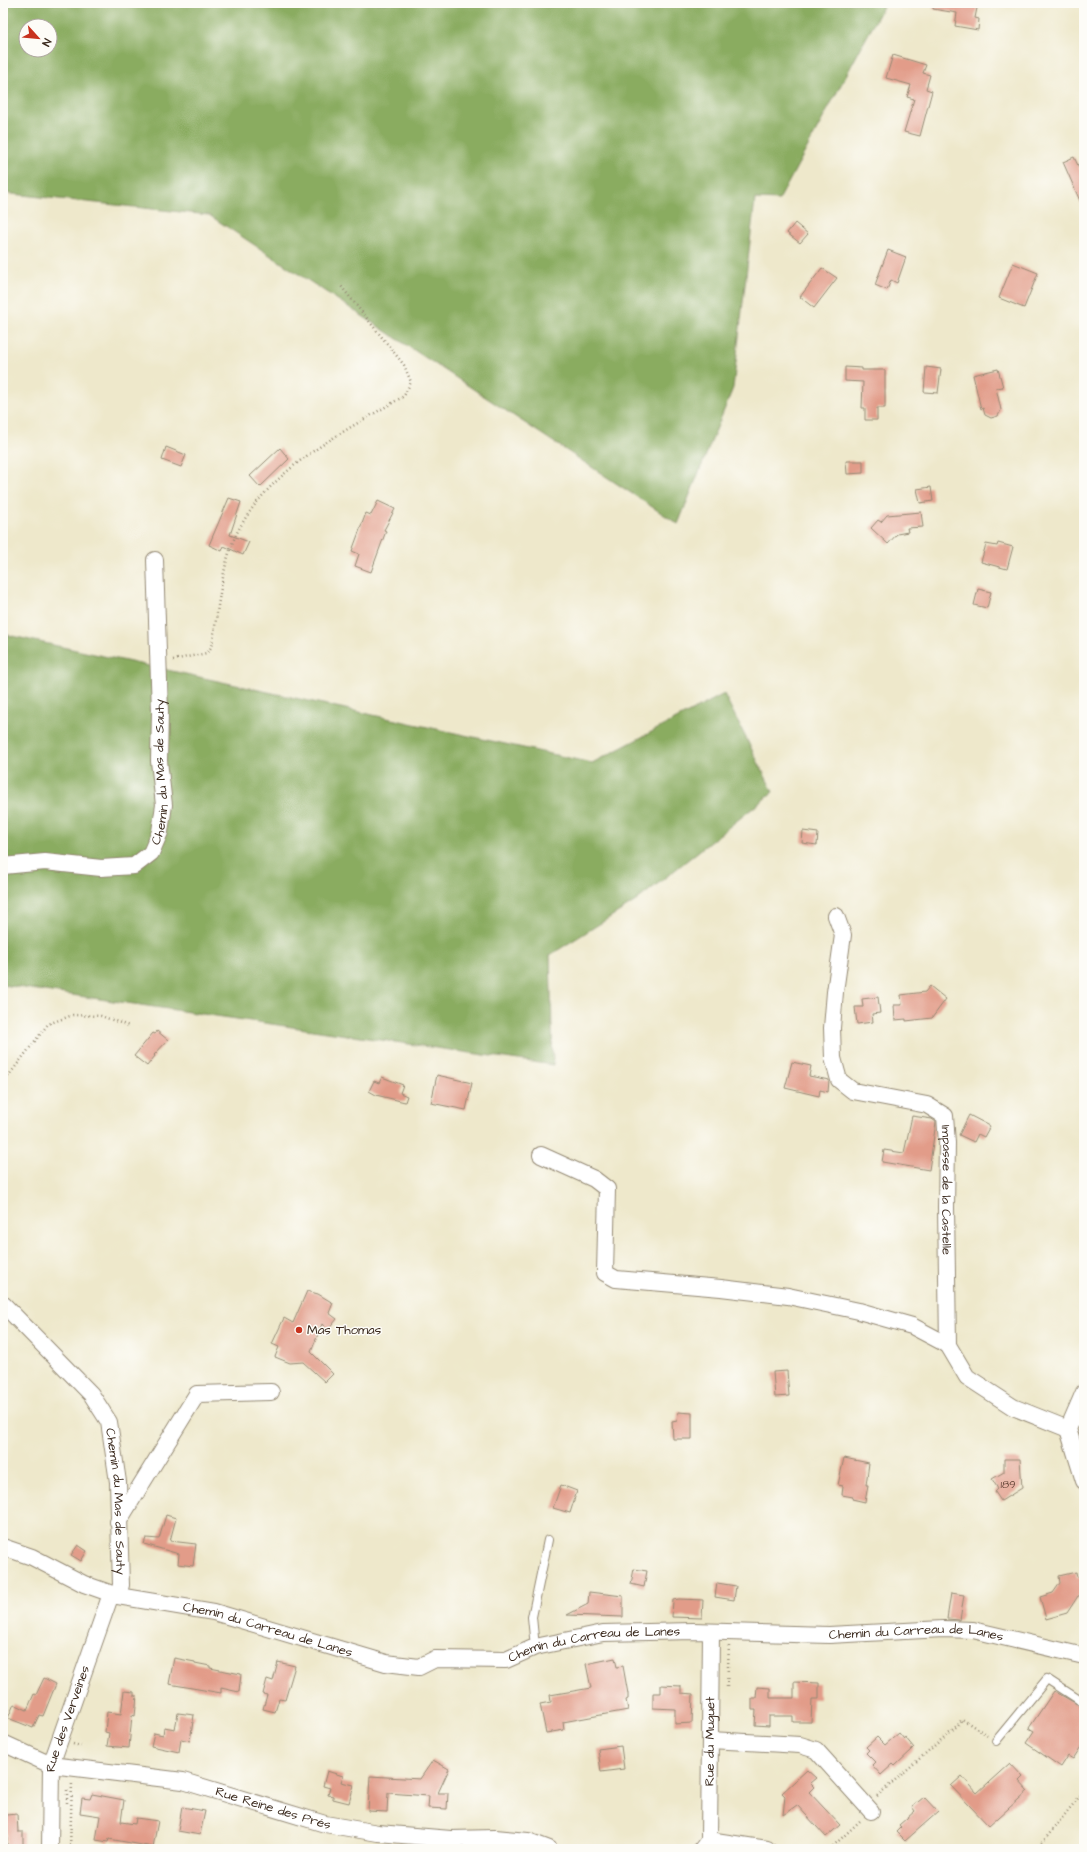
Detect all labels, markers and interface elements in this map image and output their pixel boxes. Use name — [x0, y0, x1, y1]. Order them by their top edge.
north arrow — [18, 18, 58, 58]
text: N — [38, 36, 55, 49]
street label: Chemin du Mas de Sauty — [146, 699, 173, 848]
street label: Impasse de la Castelle — [937, 1124, 956, 1255]
place label: Mas Thomas — [307, 1321, 382, 1339]
marker: Mas Thomas — [294, 1325, 304, 1335]
street label: Chemin du Mas de Sauty — [101, 1427, 130, 1575]
house number: 189 — [1001, 1477, 1015, 1492]
street label: Chemin du Carreau de Lanes — [182, 1598, 355, 1662]
street label: Chemin du Carreau de Lanes — [828, 1620, 1006, 1646]
street label: Chemin du Carreau de Lanes — [505, 1622, 681, 1667]
street label: Rue des Verveines — [42, 1663, 94, 1772]
street label: Rue du Muguet — [701, 1696, 720, 1786]
street label: Rue Reine des Prés — [213, 1782, 333, 1834]

